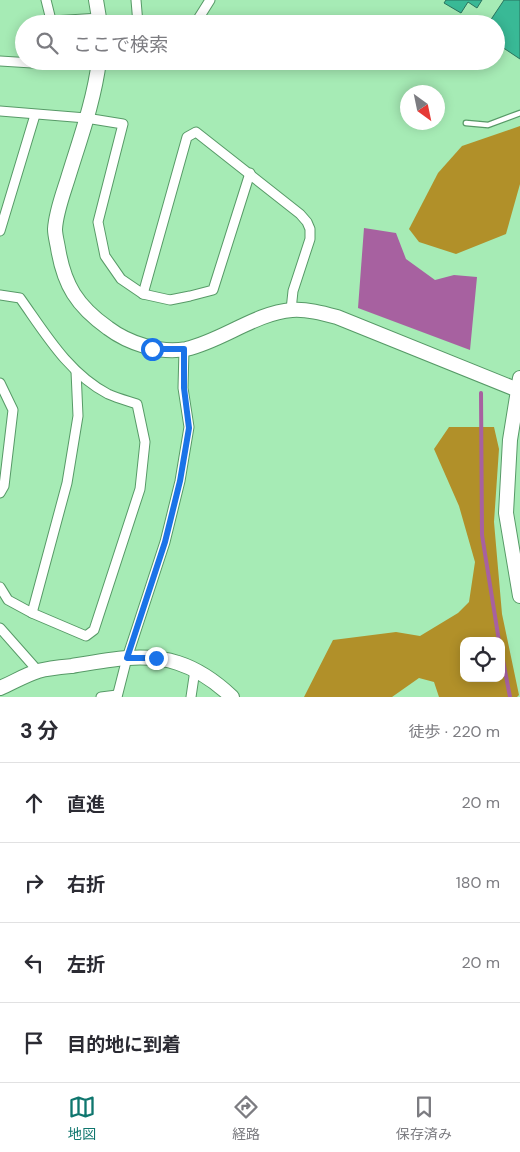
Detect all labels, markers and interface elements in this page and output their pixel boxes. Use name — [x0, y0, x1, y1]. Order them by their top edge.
search box — [15, 15, 505, 70]
icon: search — [33, 29, 61, 57]
text: ここで検索 — [73, 32, 168, 57]
north arrow — [400, 85, 445, 130]
route start — [141, 338, 164, 361]
map controls — [460, 637, 505, 682]
button: locate — [460, 637, 505, 682]
route end — [145, 647, 168, 670]
text: 3 分 — [20, 717, 59, 745]
text: 徒歩 · 220 m — [409, 721, 500, 742]
icon: ahead — [20, 789, 48, 817]
text: 直進 — [67, 792, 105, 817]
text: 20 m — [461, 792, 500, 813]
icon: right — [20, 869, 48, 897]
text: 右折 — [67, 872, 105, 897]
text: 180 m — [456, 872, 500, 893]
icon: left — [20, 949, 48, 977]
text: 左折 — [67, 952, 105, 977]
text: 20 m — [461, 952, 500, 973]
icon: arrive — [20, 1029, 48, 1057]
text: 目的地に到着 — [67, 1032, 181, 1057]
tab: 地図 — [68, 1093, 96, 1143]
tab: 経路 — [232, 1093, 260, 1143]
tab: 保存済み — [396, 1093, 452, 1143]

